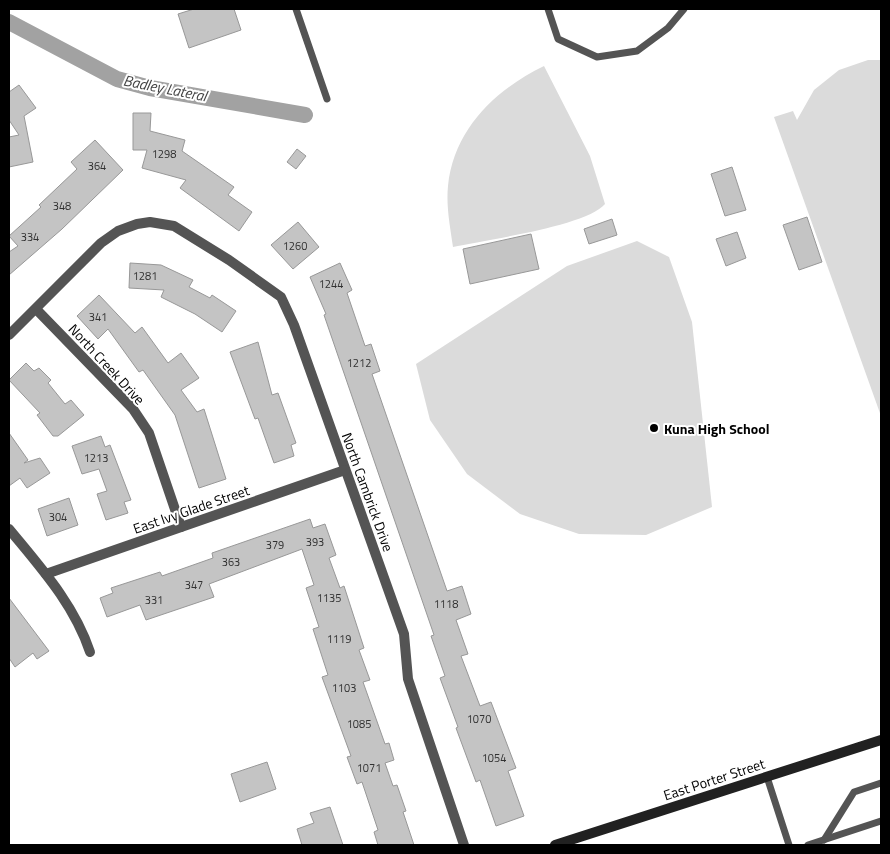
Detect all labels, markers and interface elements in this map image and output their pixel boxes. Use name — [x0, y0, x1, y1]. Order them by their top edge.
water label: Badley Lateral — [121, 69, 210, 108]
house number: 1298 — [152, 146, 176, 162]
house number: 364 — [88, 158, 106, 174]
house number: 348 — [53, 198, 71, 214]
house number: 334 — [21, 229, 39, 245]
house number: 1260 — [283, 238, 307, 254]
house number: 1281 — [133, 268, 157, 284]
house number: 1244 — [319, 276, 343, 292]
house number: 341 — [89, 309, 107, 325]
street label: North Creek Drive — [64, 319, 150, 409]
house number: 1212 — [347, 355, 371, 371]
place label: Kuna High School — [664, 418, 769, 439]
marker: Kuna High School — [648, 422, 660, 434]
street label: North Cambrick Drive — [337, 430, 399, 554]
house number: 1213 — [84, 450, 108, 466]
street label: East Ivy Glade Street — [130, 479, 252, 539]
house number: 304 — [49, 509, 67, 525]
house number: 393 — [306, 534, 324, 550]
house number: 379 — [266, 537, 284, 553]
house number: 363 — [222, 554, 240, 570]
house number: 347 — [185, 577, 203, 593]
house number: 1135 — [317, 590, 341, 606]
house number: 331 — [145, 592, 163, 608]
house number: 1118 — [434, 596, 458, 612]
house number: 1119 — [327, 631, 351, 647]
house number: 1103 — [332, 680, 356, 696]
house number: 1070 — [467, 711, 491, 727]
house number: 1085 — [347, 716, 371, 732]
house number: 1054 — [482, 750, 506, 766]
street label: East Porter Street — [660, 753, 768, 805]
house number: 1071 — [357, 760, 381, 776]

